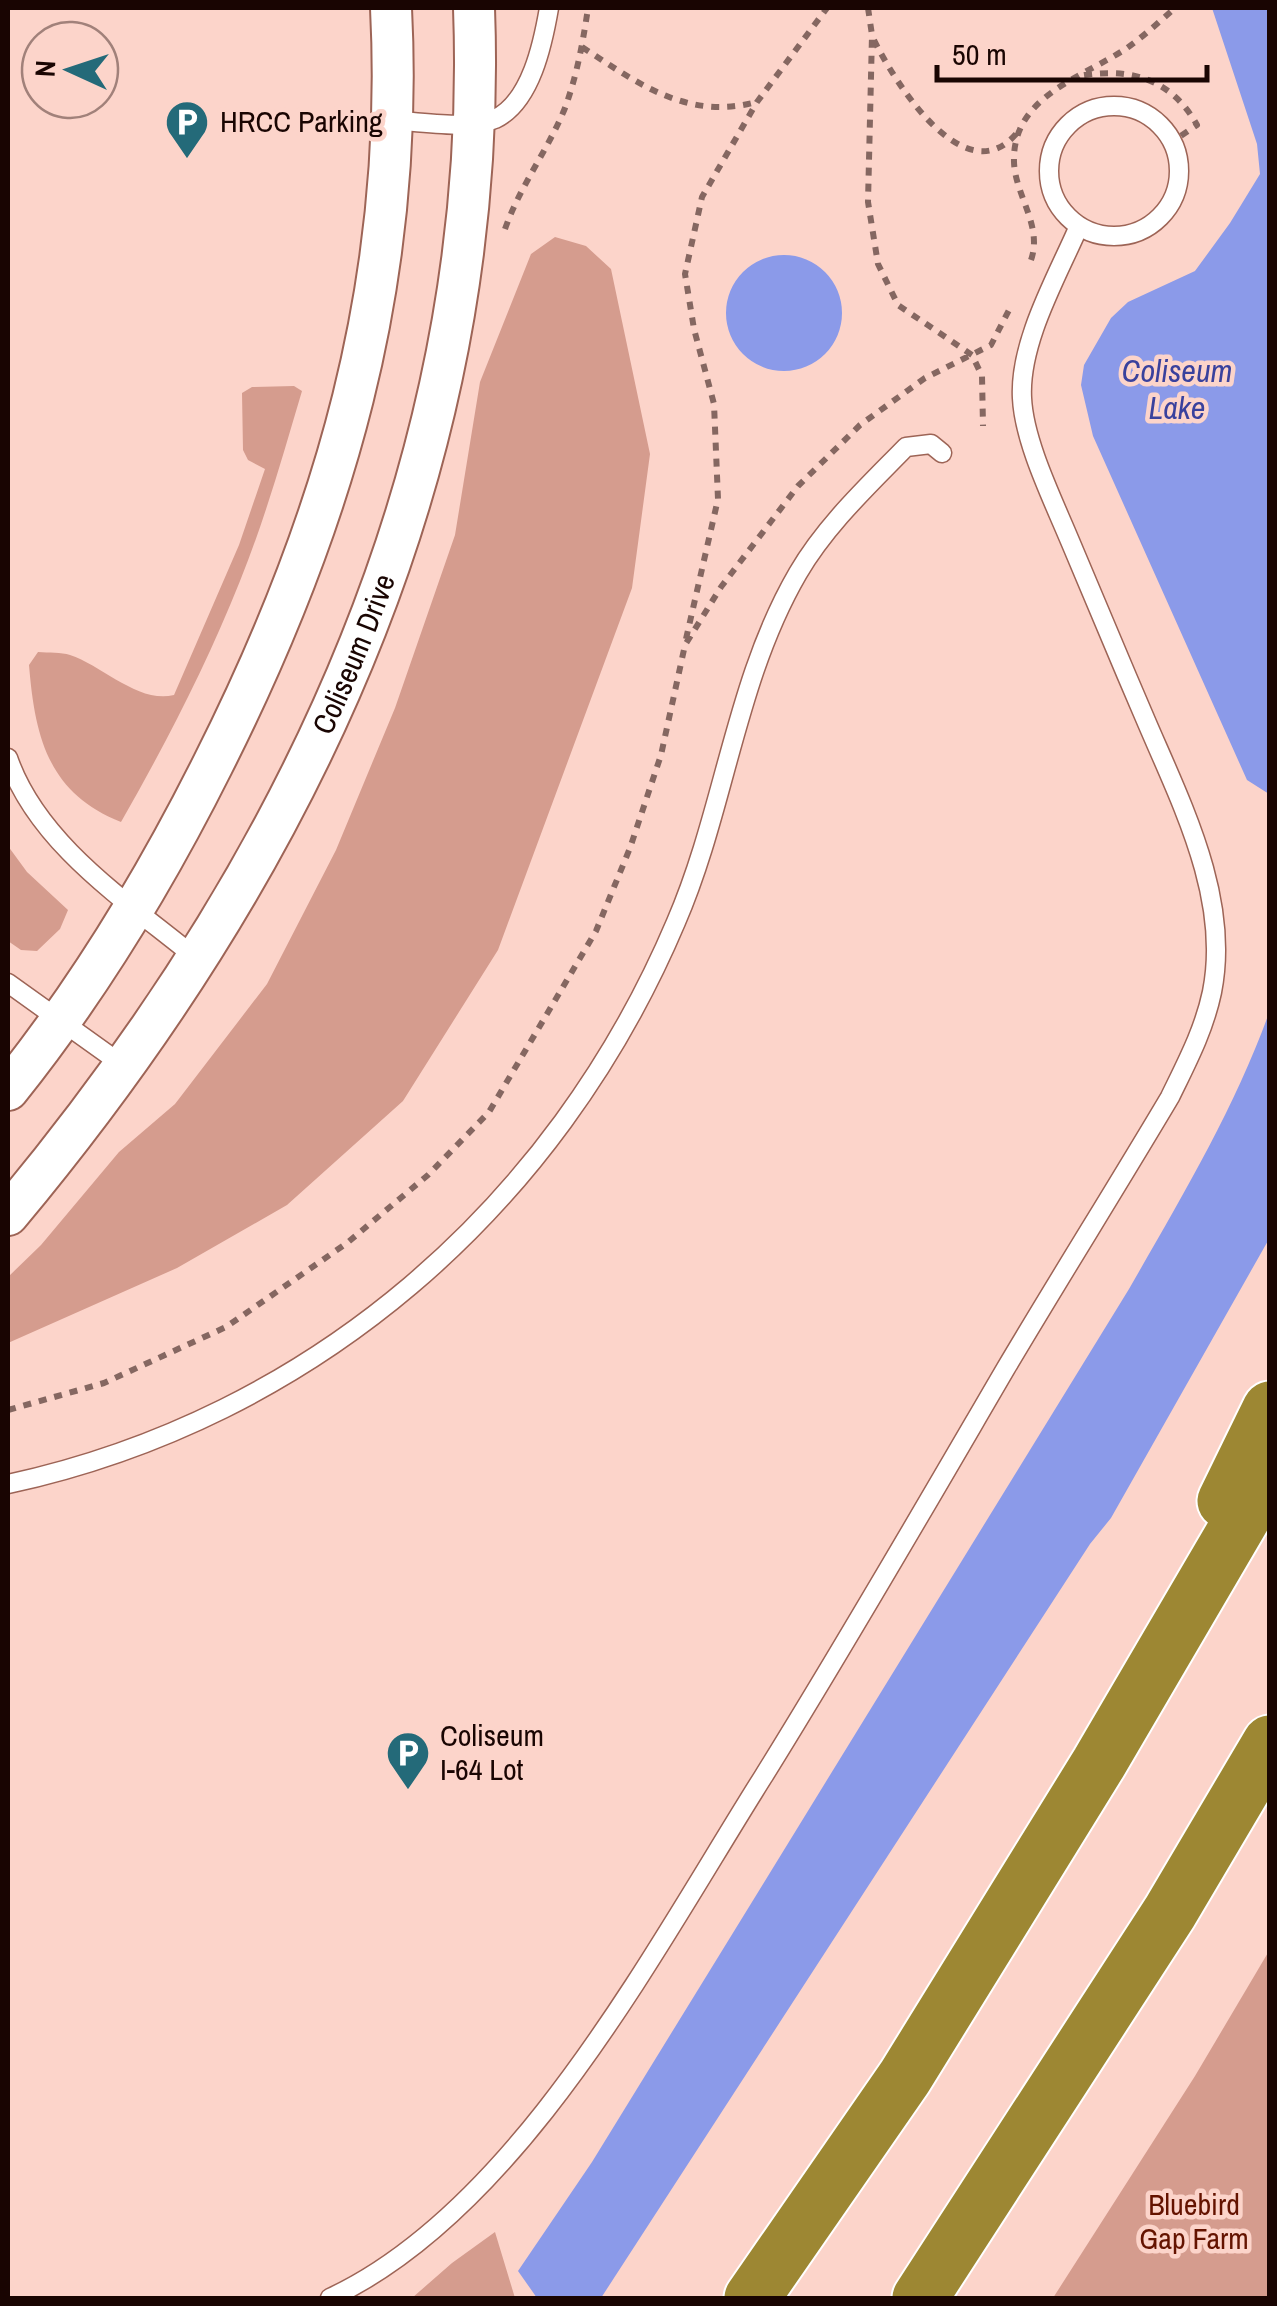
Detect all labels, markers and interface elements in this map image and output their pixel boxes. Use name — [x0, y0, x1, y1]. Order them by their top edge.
north arrow — [20, 20, 120, 120]
scale bar — [937, 20, 1207, 82]
text: 50 m — [952, 34, 1007, 74]
text: N — [26, 59, 64, 78]
parking icon: HRCC Parking — [164, 99, 210, 160]
place label: HRCC Parking — [220, 101, 383, 141]
water label: Coliseum Lake — [1122, 349, 1232, 429]
street label: Coliseum Drive — [302, 568, 404, 740]
place label: Coliseum I-64 Lot — [440, 1715, 544, 1789]
parking icon: Coliseum I-64 Lot — [385, 1730, 431, 1791]
park label: Bluebird Gap Farm — [1139, 2184, 1249, 2258]

